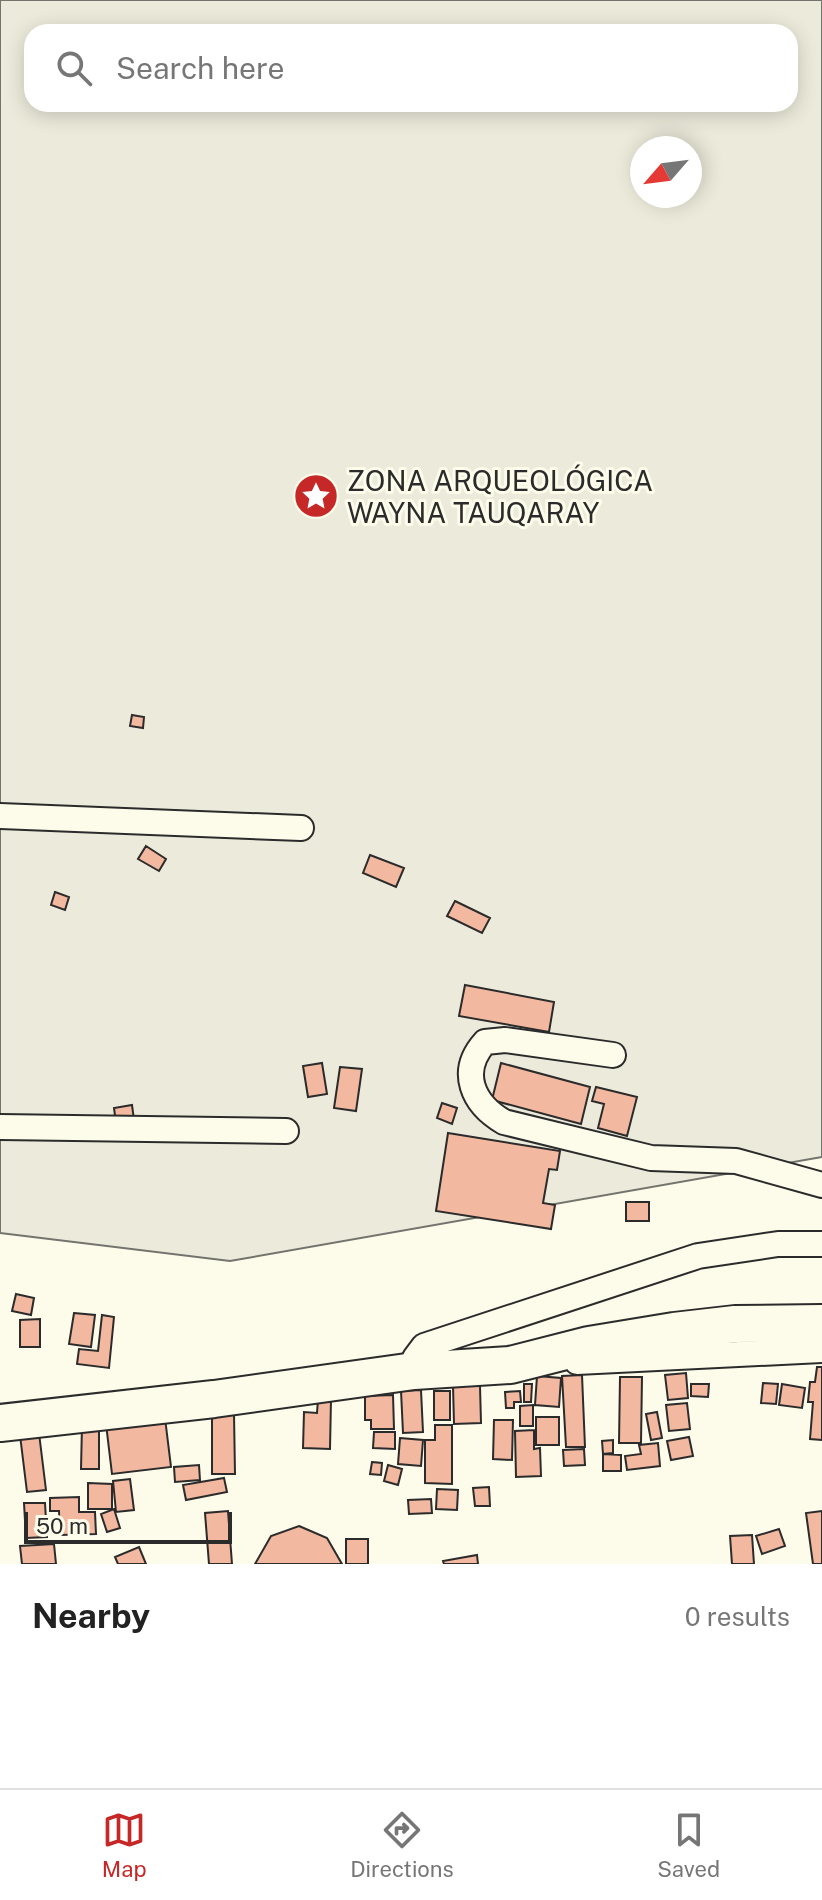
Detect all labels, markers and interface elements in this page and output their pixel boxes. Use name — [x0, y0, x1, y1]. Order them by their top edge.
search box — [24, 24, 798, 112]
icon: search — [52, 46, 96, 90]
text: Search here — [116, 50, 284, 86]
north arrow — [630, 136, 702, 208]
place label: ZONA ARQUEOLÓGICA WAYNA TAUQARAY — [347, 464, 653, 529]
place icon: ZONA ARQUEOLÓGICA WAYNA TAUQARAY — [292, 472, 340, 520]
scale bar — [24, 1508, 232, 1544]
text: 50 m — [36, 1513, 88, 1539]
text: Nearby — [32, 1596, 150, 1636]
text: 0 results — [685, 1601, 790, 1632]
tab: Map — [102, 1808, 147, 1882]
tab: Directions — [350, 1808, 454, 1882]
tab: Saved — [657, 1808, 720, 1882]

